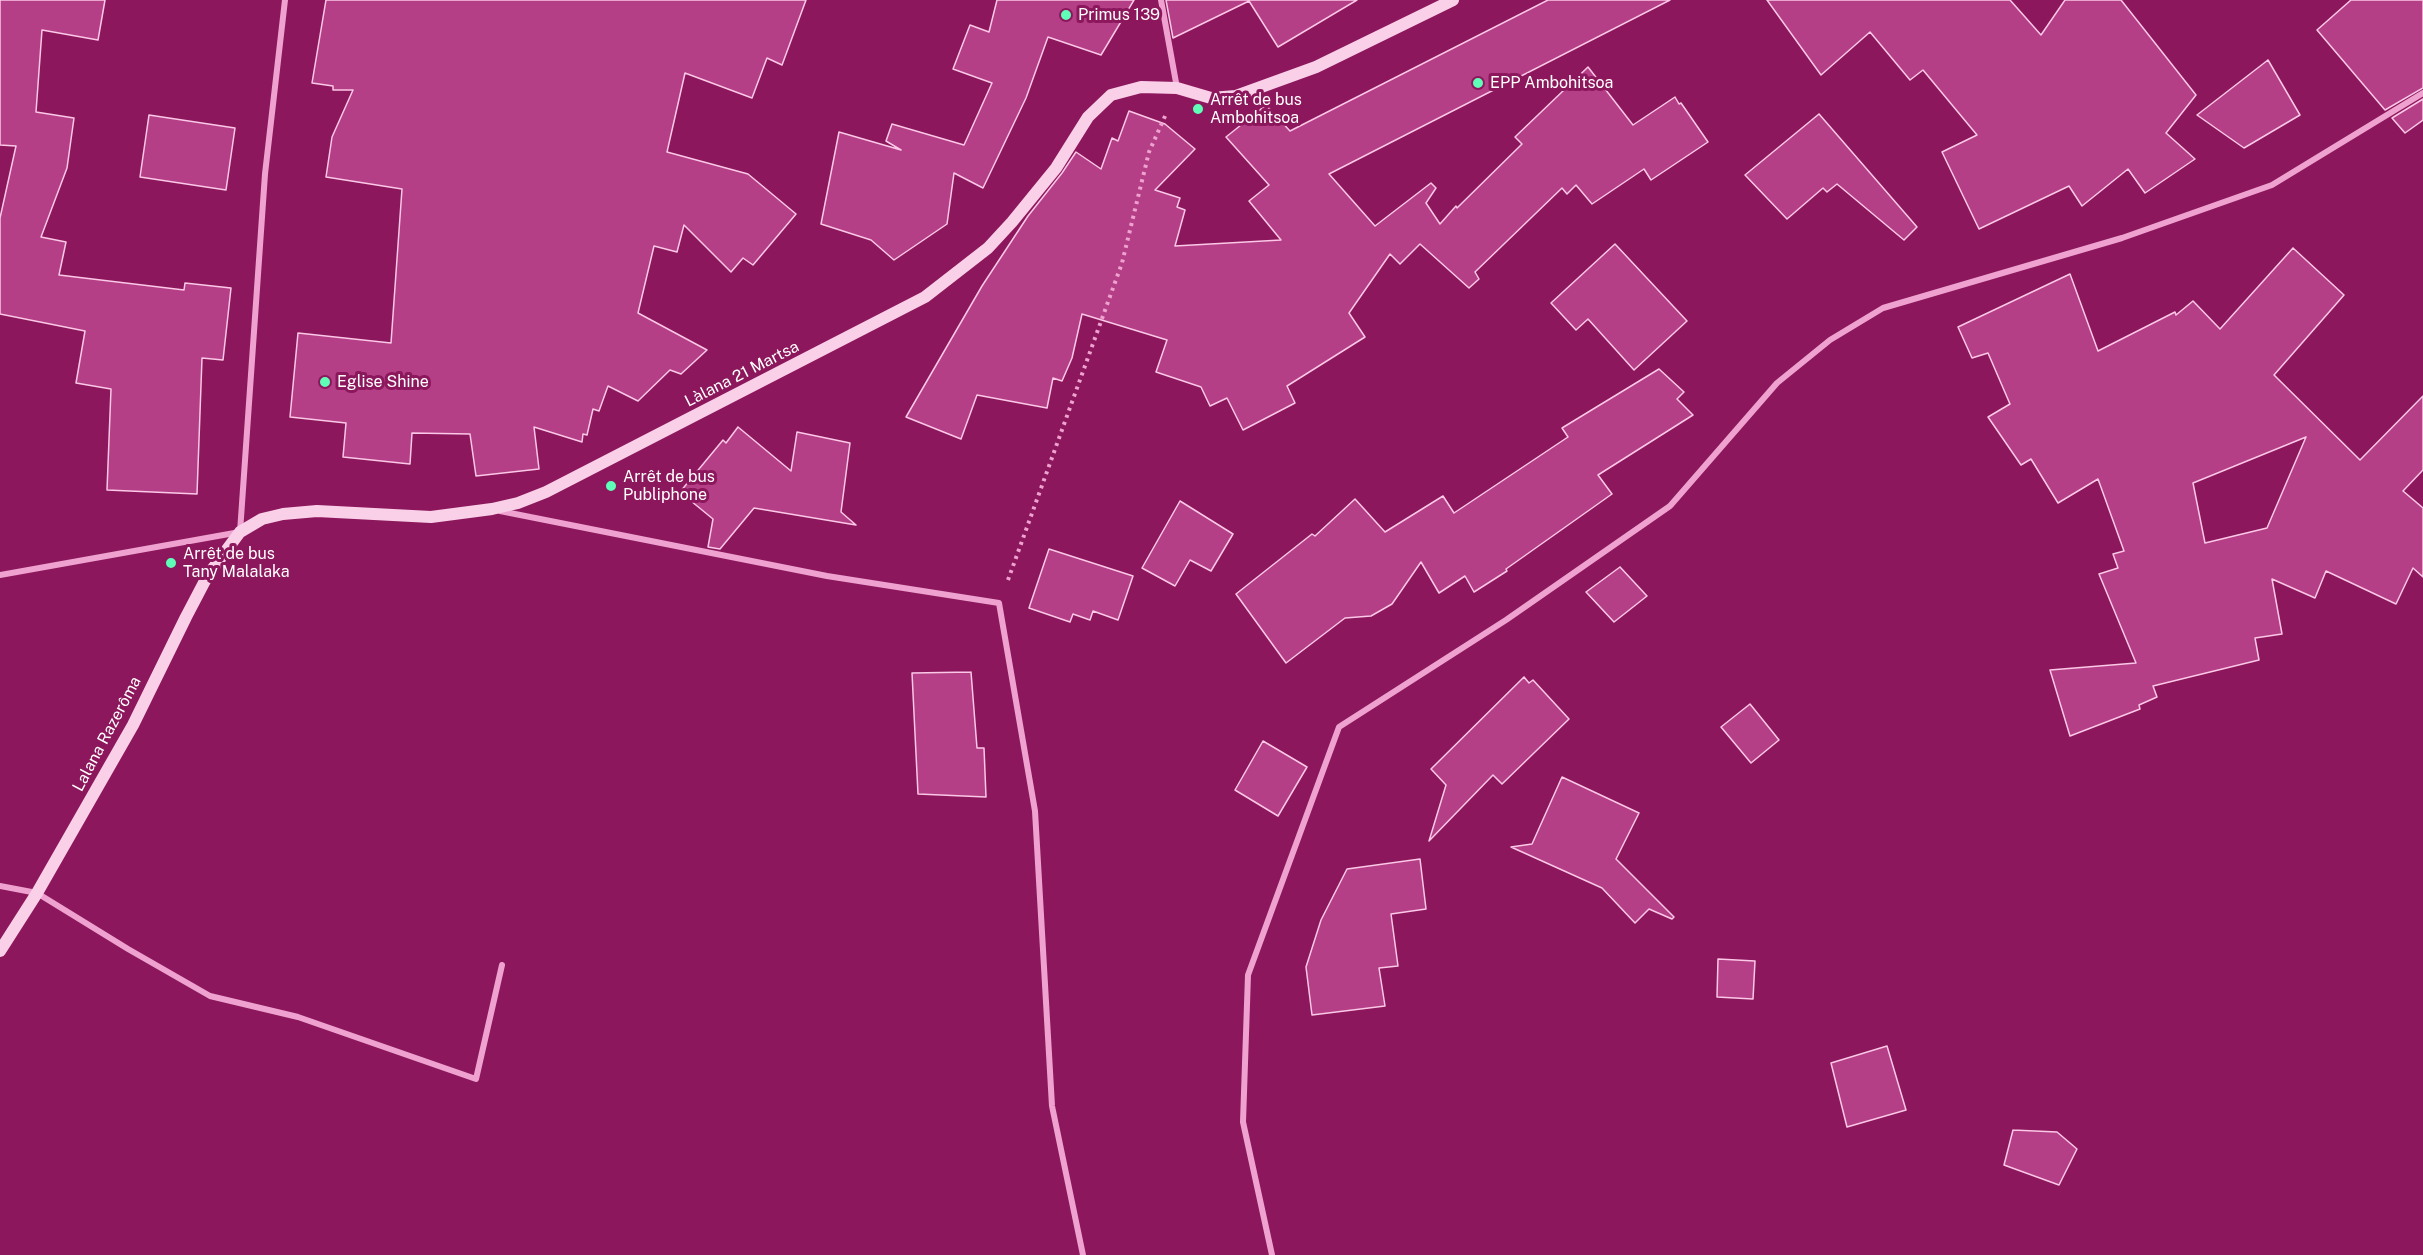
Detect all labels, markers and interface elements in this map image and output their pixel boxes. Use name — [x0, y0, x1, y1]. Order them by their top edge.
place label: Primus 139 — [1078, 5, 1160, 25]
marker: Primus 139 — [1059, 8, 1073, 22]
place label: EPP Ambohitsoa — [1490, 73, 1613, 93]
marker: EPP Ambohitsoa — [1471, 76, 1485, 90]
place label: Arrêt de bus Ambohitsoa — [1210, 90, 1302, 128]
marker: Arrêt de bus Ambohitsoa — [1191, 102, 1205, 116]
street label: Làlana 21 Martsa — [682, 337, 802, 411]
place label: Eglise Shine — [337, 372, 429, 392]
marker: Eglise Shine — [318, 375, 332, 389]
place label: Arrêt de bus Publiphone — [623, 467, 715, 505]
marker: Arrêt de bus Publiphone — [604, 479, 618, 493]
place label: Arrêt de bus Tany Malalaka — [183, 544, 290, 582]
marker: Arrêt de bus Tany Malalaka — [164, 556, 178, 570]
street label: Lalana Razerôma — [69, 673, 145, 795]

